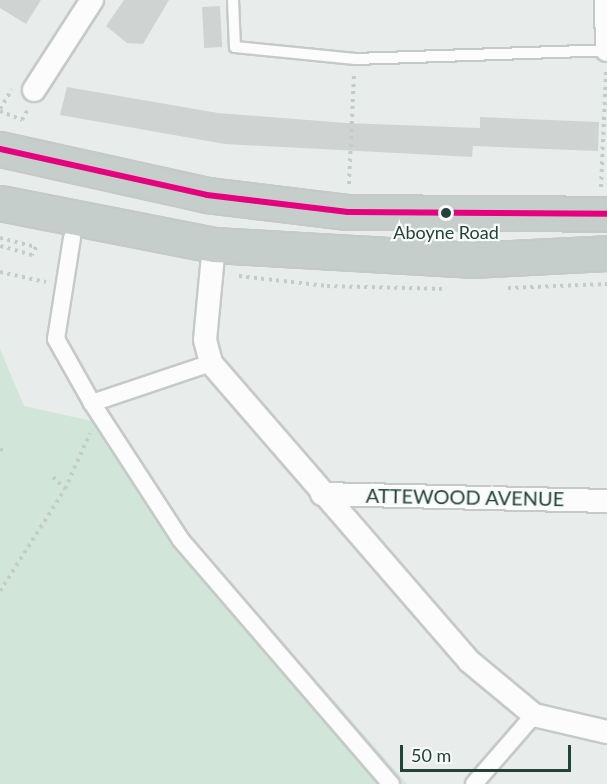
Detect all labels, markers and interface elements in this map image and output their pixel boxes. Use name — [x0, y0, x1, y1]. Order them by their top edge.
marker: Aboyne Road — [440, 207, 452, 219]
place label: Aboyne Road — [393, 221, 499, 243]
street label: ATTEWOOD AVENUE — [365, 483, 565, 511]
scale bar — [403, 733, 574, 771]
text: 50 m — [411, 744, 451, 766]

